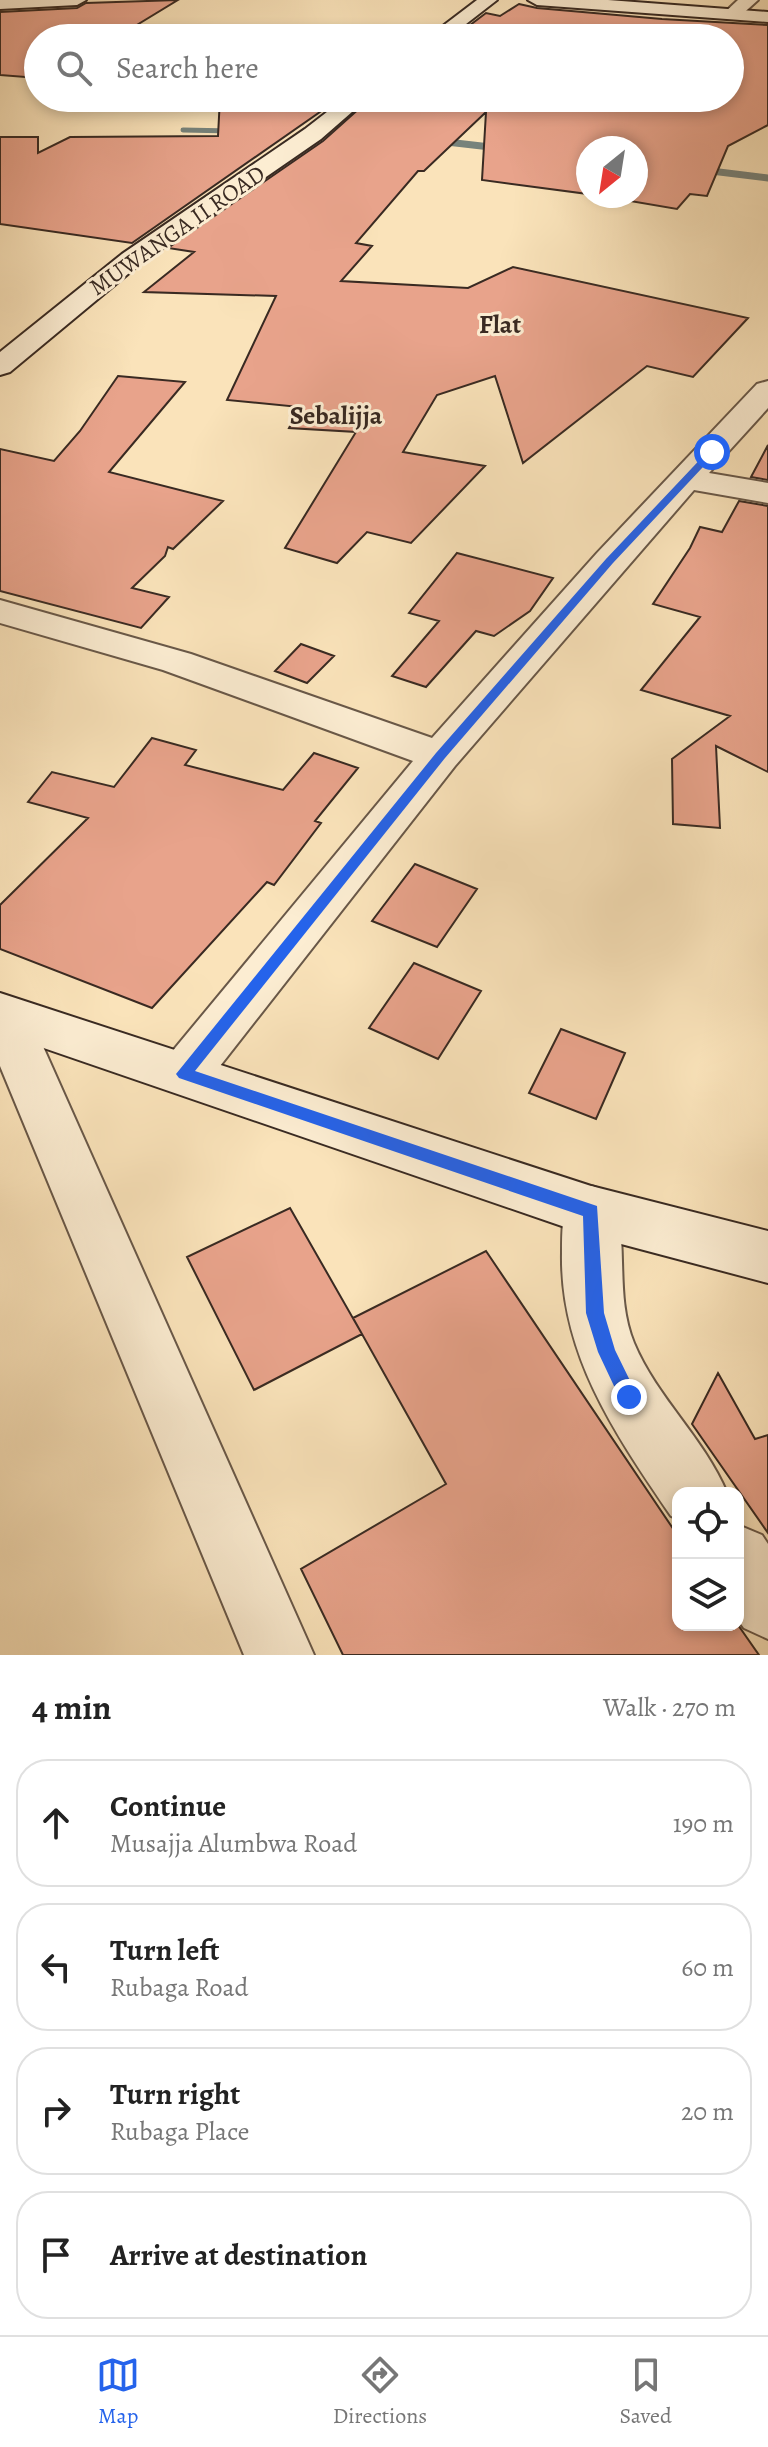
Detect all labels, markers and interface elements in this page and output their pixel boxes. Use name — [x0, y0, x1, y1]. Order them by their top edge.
search box — [24, 24, 744, 112]
icon: search — [52, 46, 96, 90]
text: Search here — [116, 48, 259, 88]
north arrow — [576, 136, 648, 208]
street label: MUWANGA II ROAD — [83, 157, 271, 303]
district label: Flat — [479, 307, 521, 342]
district label: Sebalijja — [290, 398, 383, 433]
route start — [694, 434, 730, 470]
route end — [611, 1379, 647, 1415]
map controls — [672, 1487, 744, 1631]
button: locate — [672, 1487, 744, 1559]
button: layers — [672, 1559, 744, 1631]
text: 4 min — [32, 1684, 111, 1731]
text: Walk · 270 m — [603, 1690, 736, 1725]
text: Continue — [110, 1786, 226, 1826]
icon: ahead — [34, 1801, 78, 1845]
text: 190 m — [673, 1806, 734, 1841]
text: Musajja Alumbwa Road — [110, 1826, 357, 1861]
text: Turn left — [110, 1930, 219, 1970]
icon: left — [34, 1945, 78, 1989]
text: 60 m — [681, 1950, 734, 1985]
text: Rubaga Road — [110, 1970, 249, 2005]
text: Turn right — [110, 2074, 240, 2114]
icon: right — [34, 2089, 78, 2133]
text: 20 m — [681, 2094, 734, 2129]
text: Rubaga Place — [110, 2114, 250, 2149]
icon: arrive — [34, 2233, 78, 2277]
text: Arrive at destination — [110, 2235, 367, 2275]
tab: Map — [96, 2353, 140, 2431]
tab: Directions — [333, 2353, 427, 2431]
tab: Saved — [620, 2353, 672, 2431]

